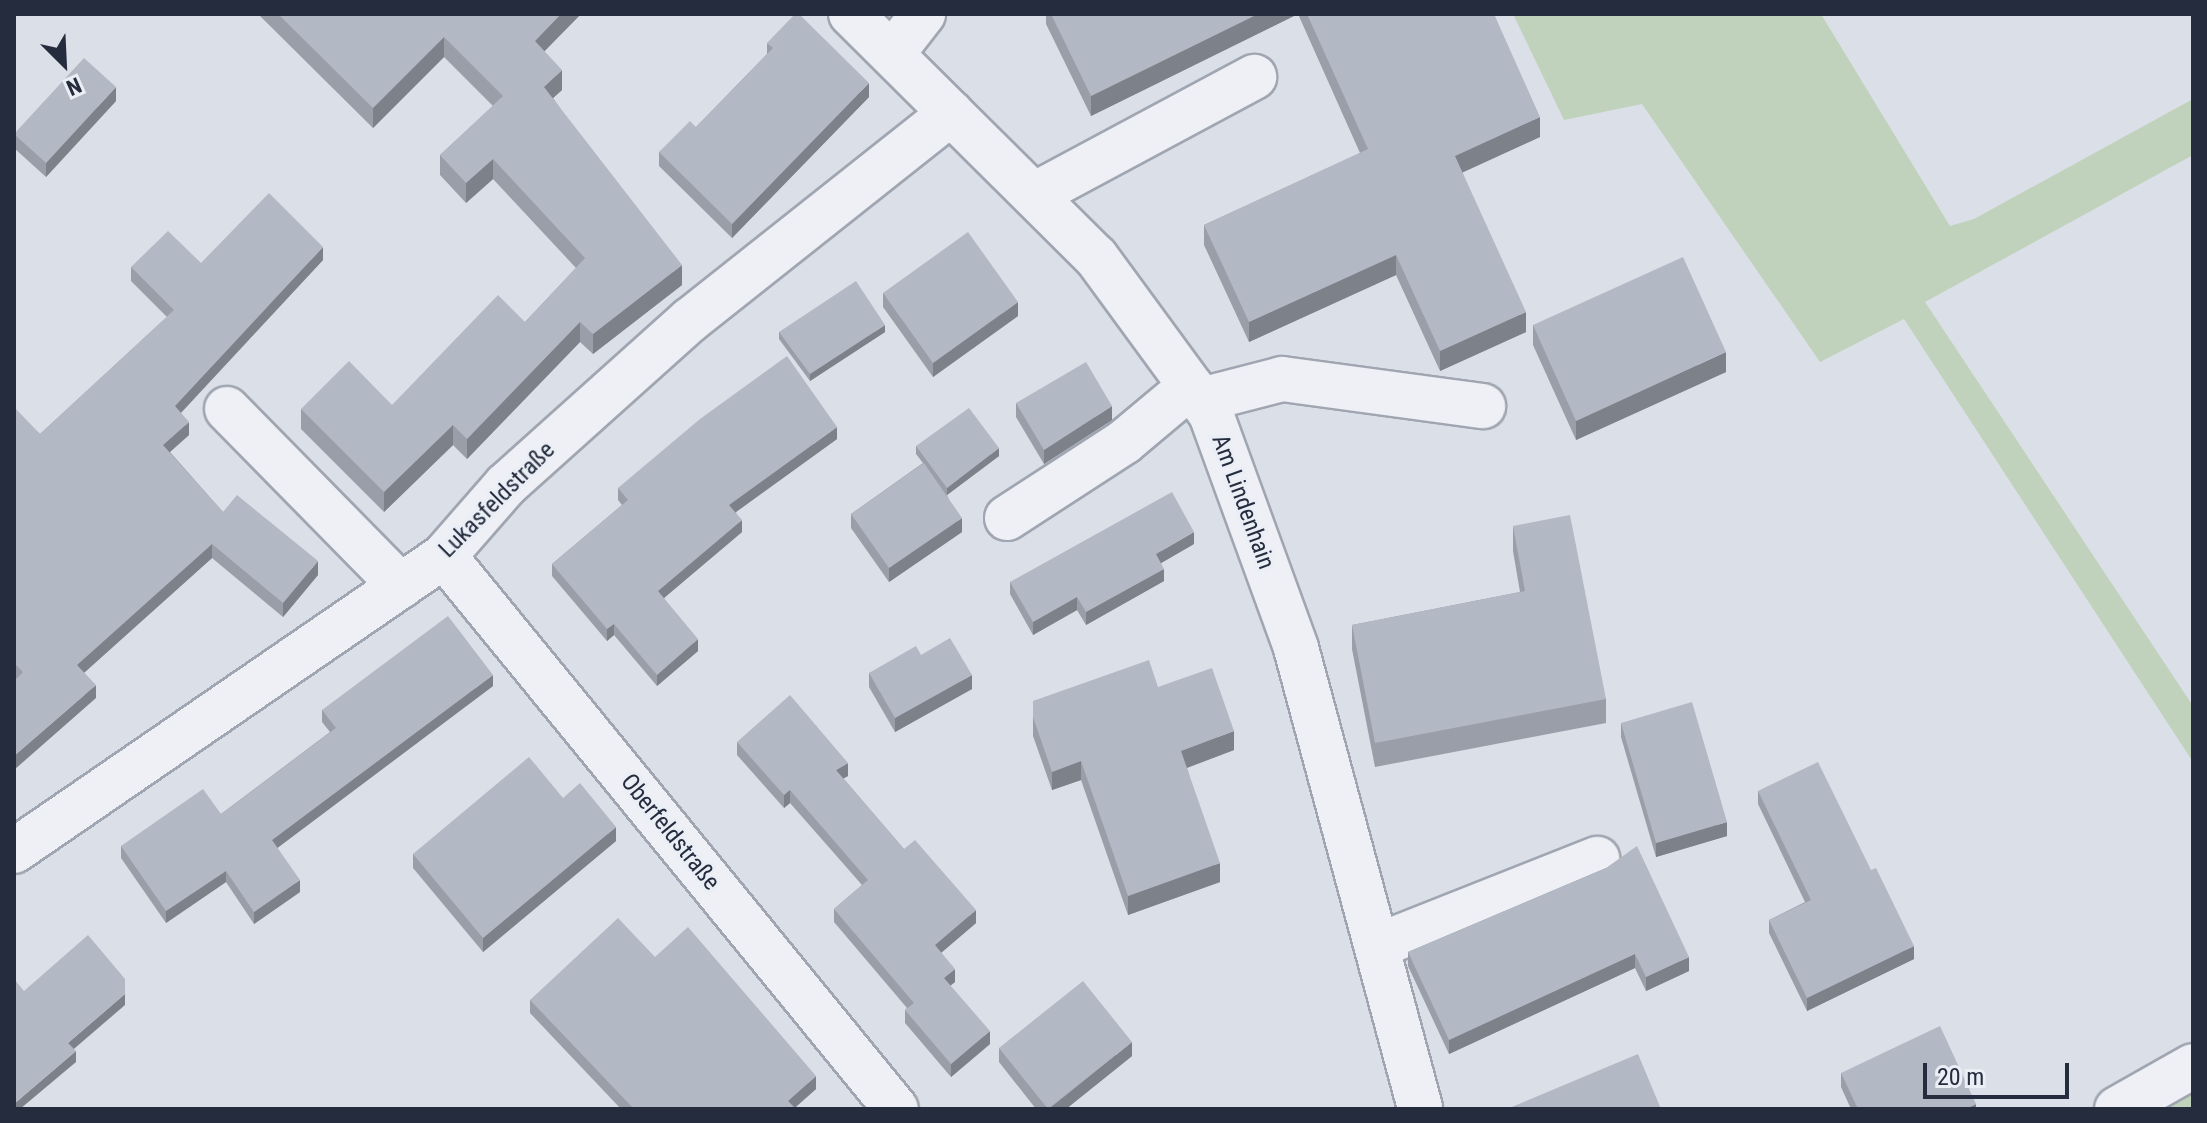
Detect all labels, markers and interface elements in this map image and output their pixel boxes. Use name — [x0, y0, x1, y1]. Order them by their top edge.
north arrow — [24, 24, 104, 104]
text: N — [63, 72, 85, 101]
street label: Am Lindenhain — [1205, 431, 1281, 573]
street label: Lukasfeldstraße — [433, 436, 561, 564]
street label: Oberfeldstraße — [614, 768, 726, 896]
scale bar — [1927, 1047, 2073, 1097]
text: 20 m — [1937, 1063, 1984, 1091]

